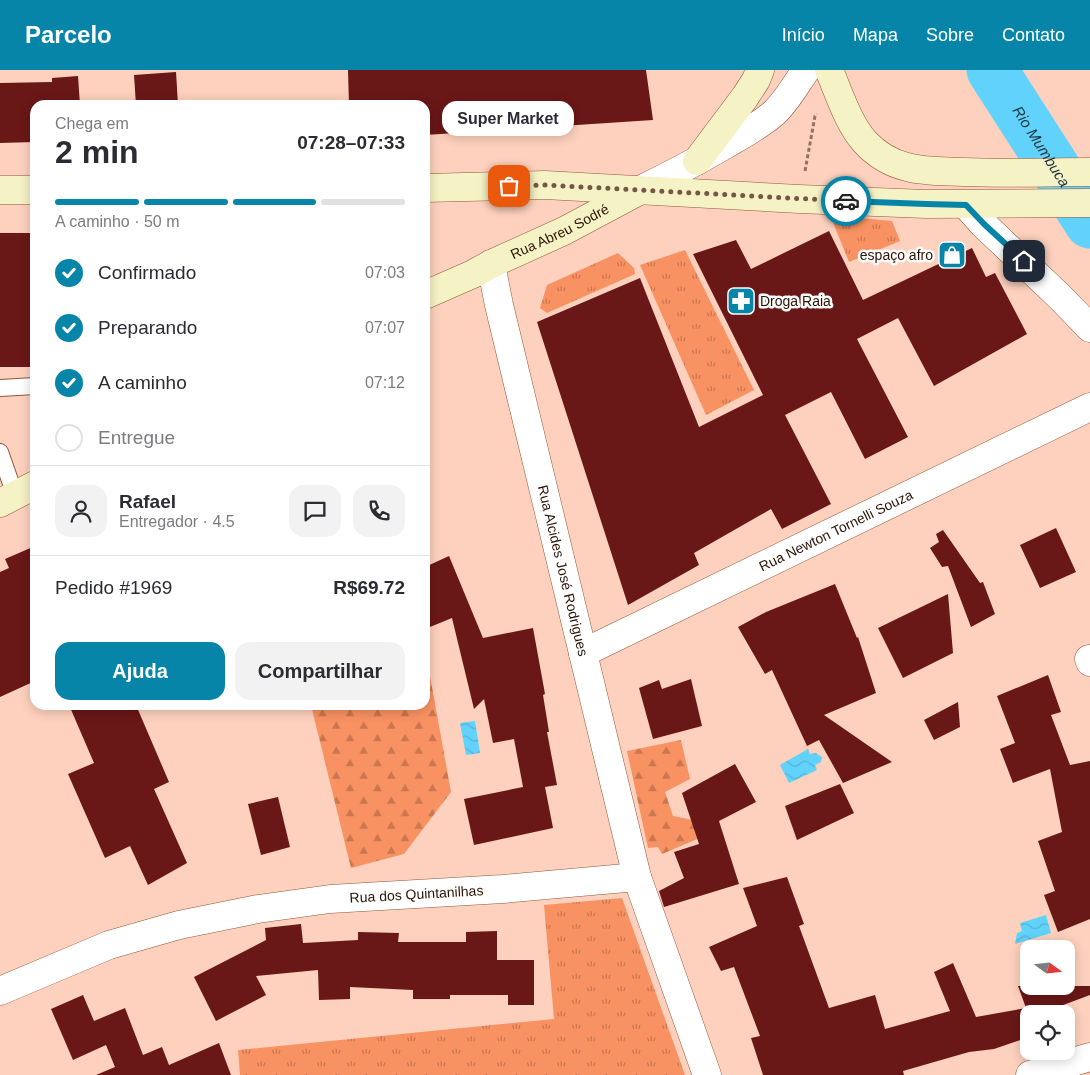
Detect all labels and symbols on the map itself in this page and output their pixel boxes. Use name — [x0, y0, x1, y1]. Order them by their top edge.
callout: Super Market — [443, 101, 575, 136]
water label: Rio Mumbuca — [1009, 103, 1074, 190]
pin — [488, 165, 530, 207]
courier — [821, 176, 871, 226]
street label: Rua Abreu Sodré — [508, 200, 612, 262]
shop icon: espaço afro — [937, 240, 967, 270]
pin — [1003, 240, 1045, 282]
place label: espaço afro — [860, 247, 933, 263]
pharmacy icon: Droga Raia — [726, 286, 756, 316]
place label: Droga Raia — [760, 293, 831, 309]
street label: Rua Alcides José Rodrigues — [535, 484, 591, 658]
street label: Rua Newton Tornelli Souza — [756, 486, 915, 574]
street label: Rua dos Quintanilhas — [349, 882, 484, 906]
north arrow — [1020, 940, 1075, 995]

